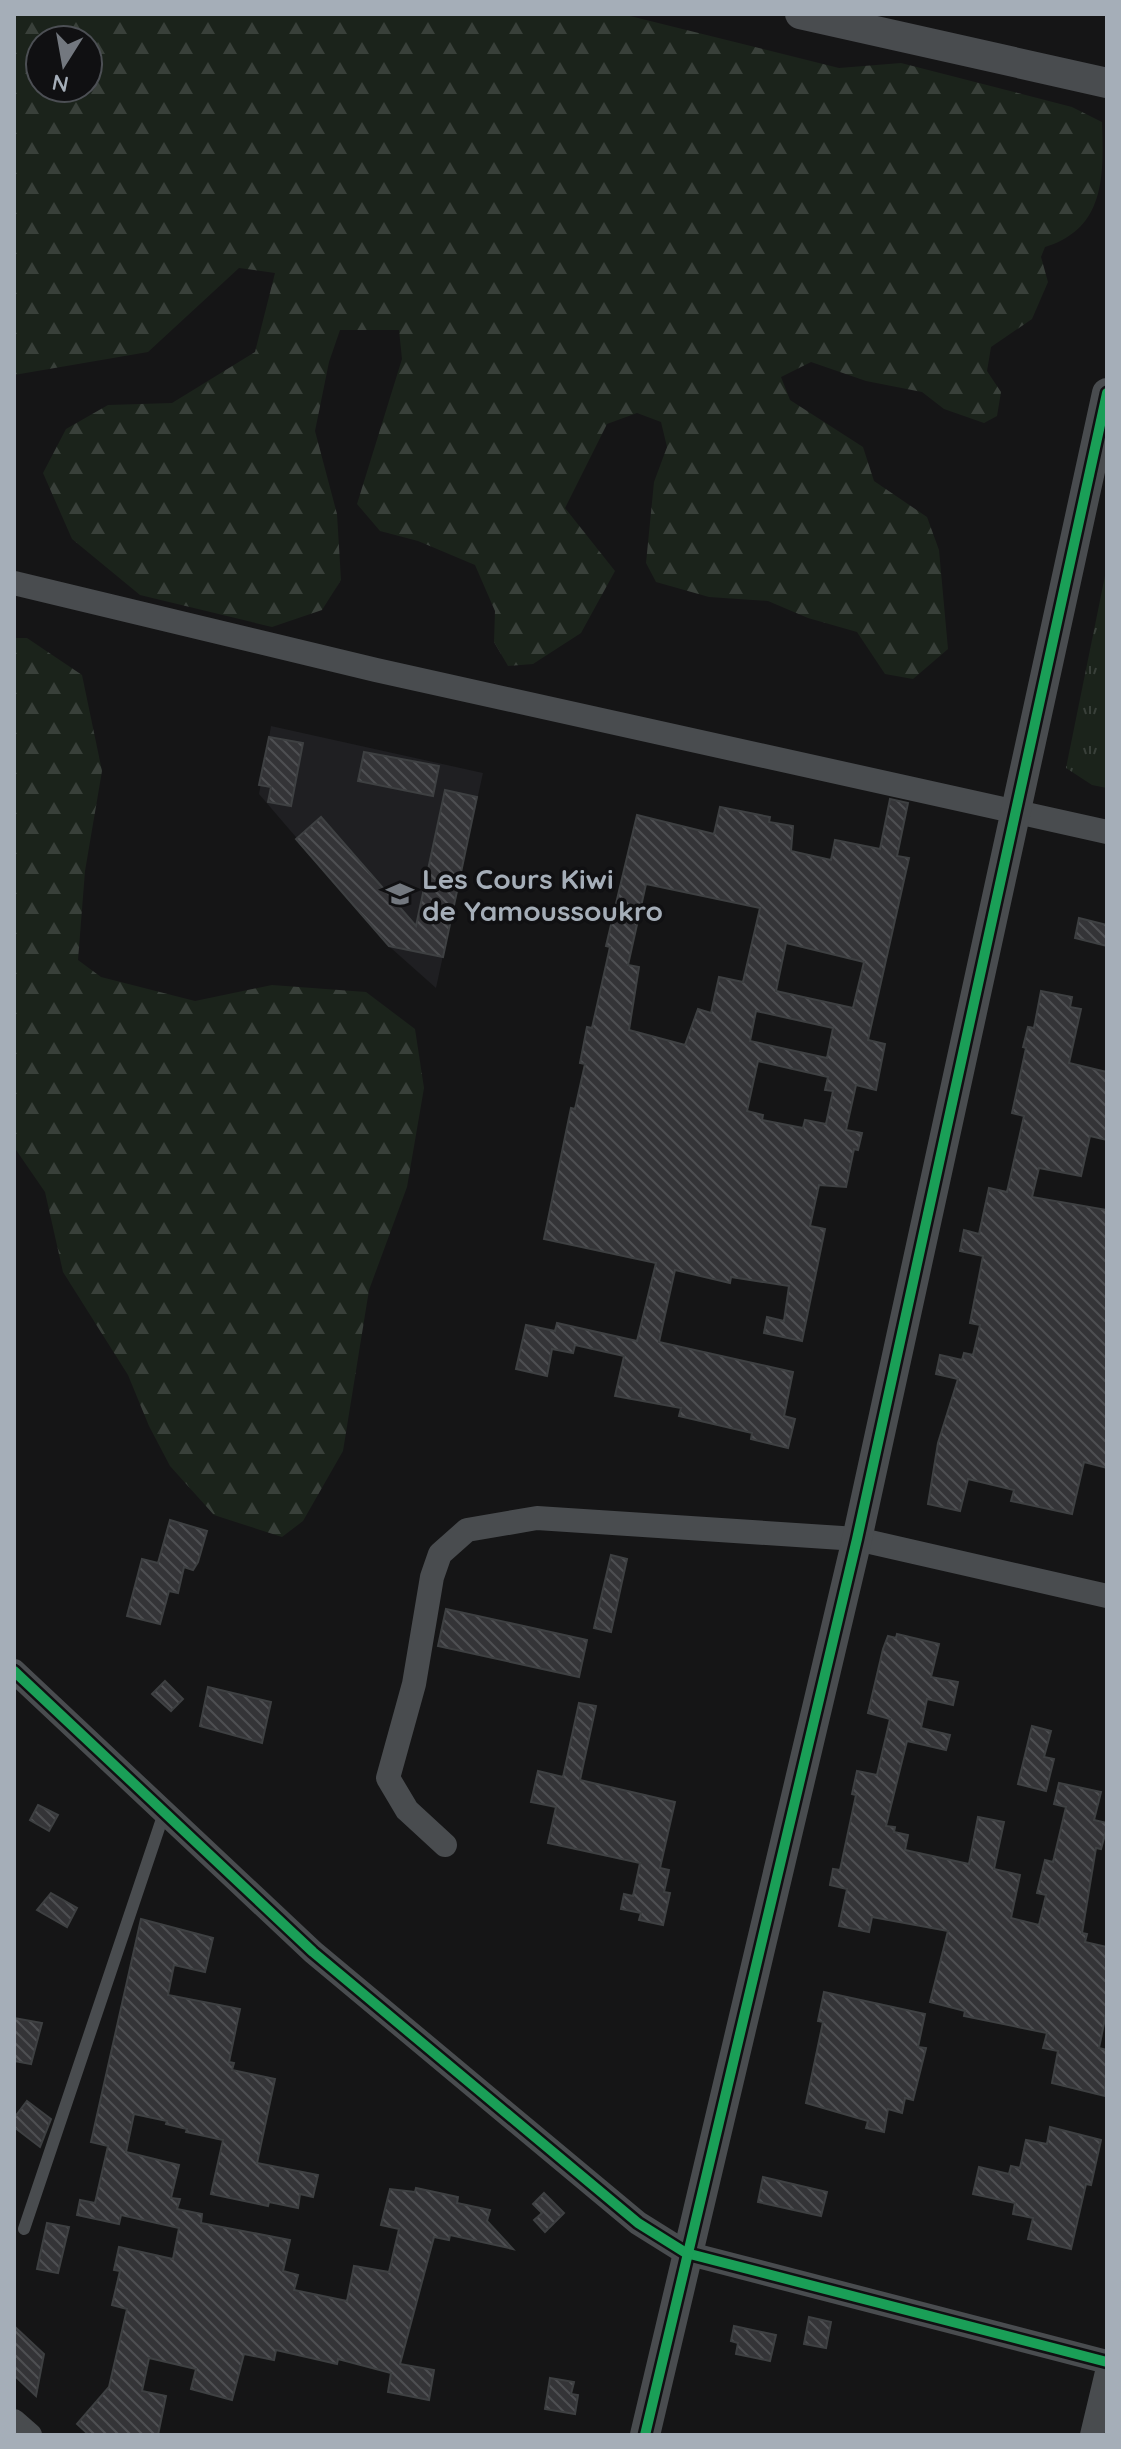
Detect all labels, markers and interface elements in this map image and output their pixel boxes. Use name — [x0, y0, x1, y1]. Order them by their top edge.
north arrow — [24, 24, 104, 104]
text: N — [50, 68, 71, 99]
place label: Les Cours Kiwi de Yamoussoukro — [422, 861, 663, 928]
school or university icon: Les Cours Kiwi de Yamoussoukro — [385, 879, 415, 909]

